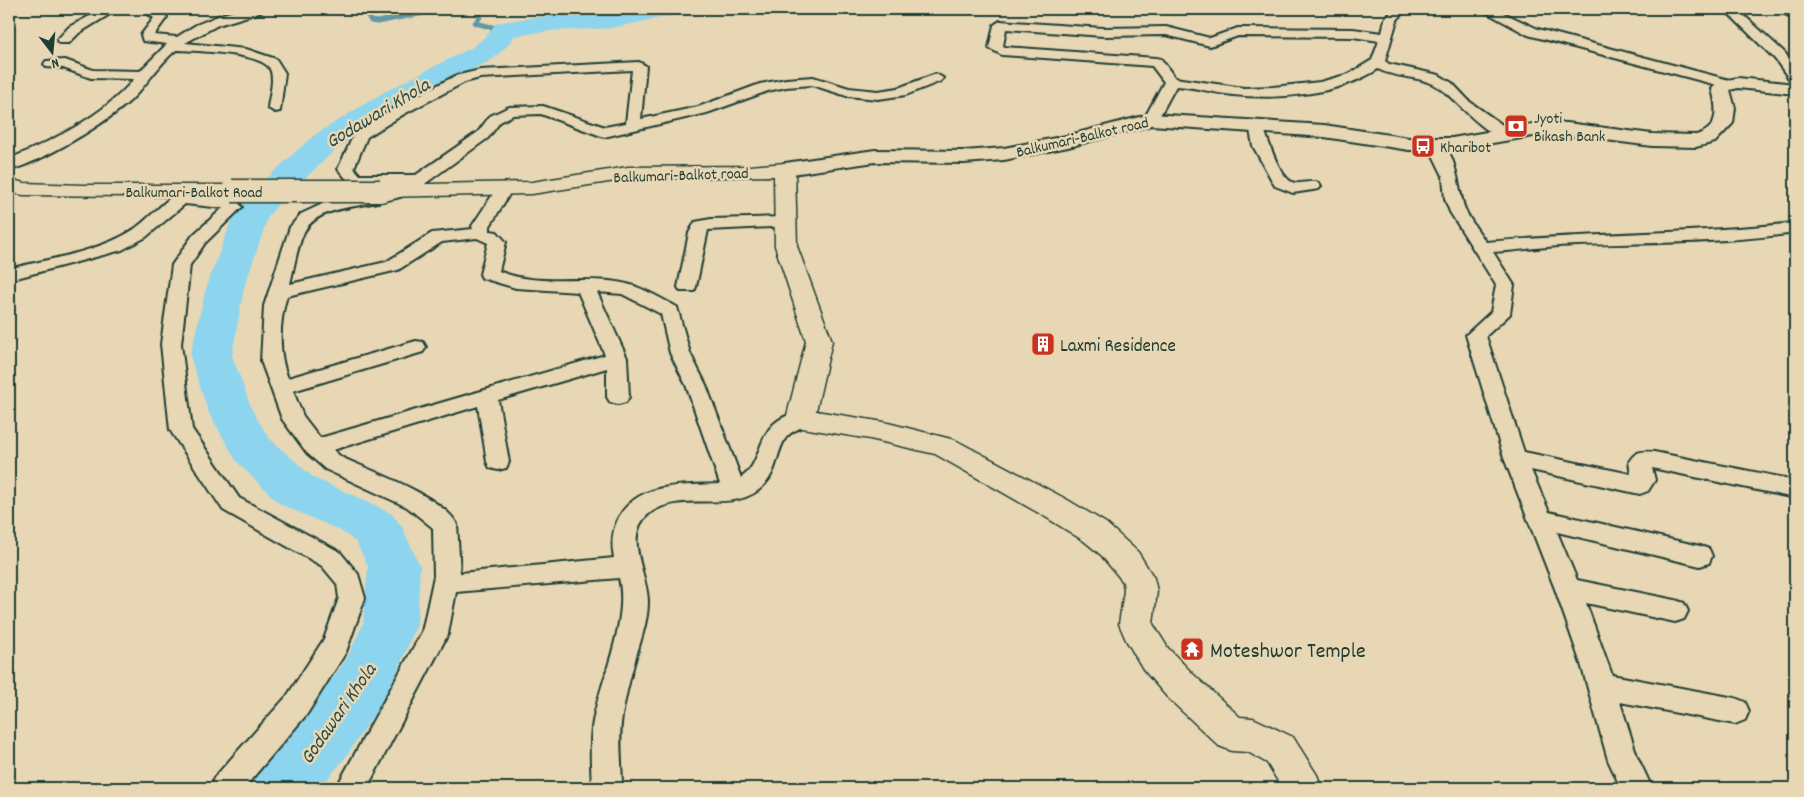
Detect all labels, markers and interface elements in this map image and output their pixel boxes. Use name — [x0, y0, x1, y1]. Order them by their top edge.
north arrow — [28, 28, 78, 78]
text: N — [49, 52, 61, 73]
water label: Godawari Khola — [321, 72, 437, 157]
place label: Jyoti Bikash Bank — [1534, 108, 1605, 149]
street label: Balkumari-Balkot road — [1014, 112, 1151, 165]
bank icon: Jyoti Bikash Bank — [1503, 113, 1529, 139]
bus stop icon: Kharibot — [1410, 133, 1436, 159]
place label: Kharibot — [1440, 137, 1491, 160]
street label: Balkumari-Balkot road — [613, 163, 749, 190]
street label: Balkumari-Balkot Road — [125, 182, 263, 205]
building icon: Laxmi Residence — [1030, 331, 1056, 357]
place label: Laxmi Residence — [1060, 334, 1176, 361]
temple icon: Moteshwor Temple — [1179, 636, 1205, 662]
place label: Moteshwor Temple — [1210, 637, 1366, 668]
water label: Godawari Khola — [294, 657, 385, 771]

